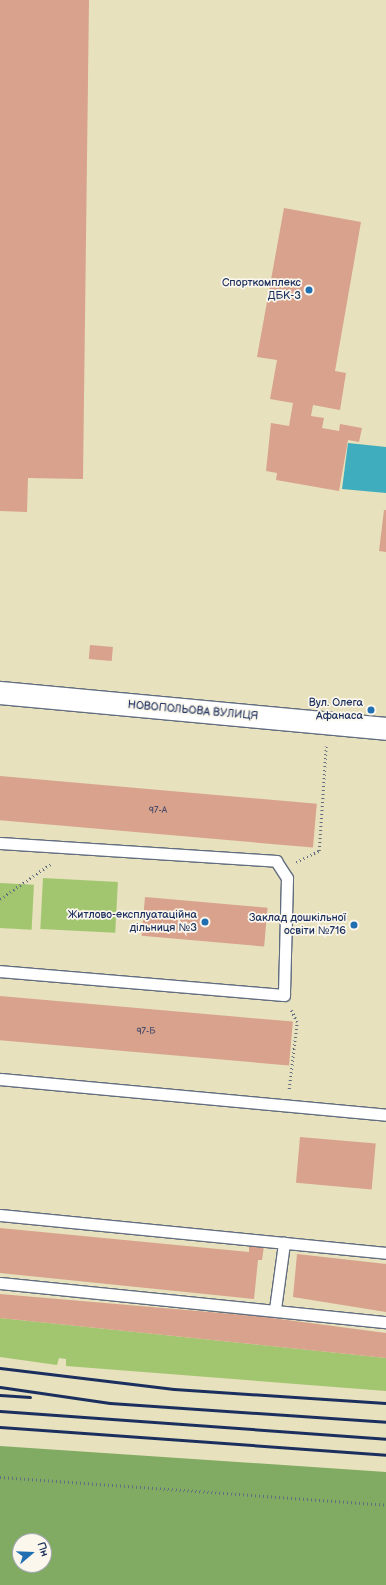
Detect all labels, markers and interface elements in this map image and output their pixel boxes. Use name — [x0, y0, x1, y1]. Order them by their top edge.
place label: Спорткомплекс ДБК-3 — [222, 277, 301, 303]
marker: Спорткомплекс ДБК-3 — [304, 285, 314, 295]
place label: Вул. Олега Афанаса — [309, 697, 363, 723]
street label: НОВОПОЛЬОВА ВУЛИЦЯ — [127, 699, 259, 723]
marker: Вул. Олега Афанаса — [366, 705, 376, 715]
house number: 97-А — [149, 806, 167, 816]
place label: Житлово-експлуатаційна дільниця №3 — [68, 909, 197, 935]
place label: Заклад дошкільної освіти №716 — [249, 912, 346, 938]
marker: Житлово-експлуатаційна дільниця №3 — [200, 917, 210, 927]
marker: Заклад дошкільної освіти №716 — [349, 920, 359, 930]
house number: 97-Б — [136, 1027, 156, 1037]
north arrow — [12, 1533, 52, 1573]
text: Пн — [34, 1540, 51, 1558]

